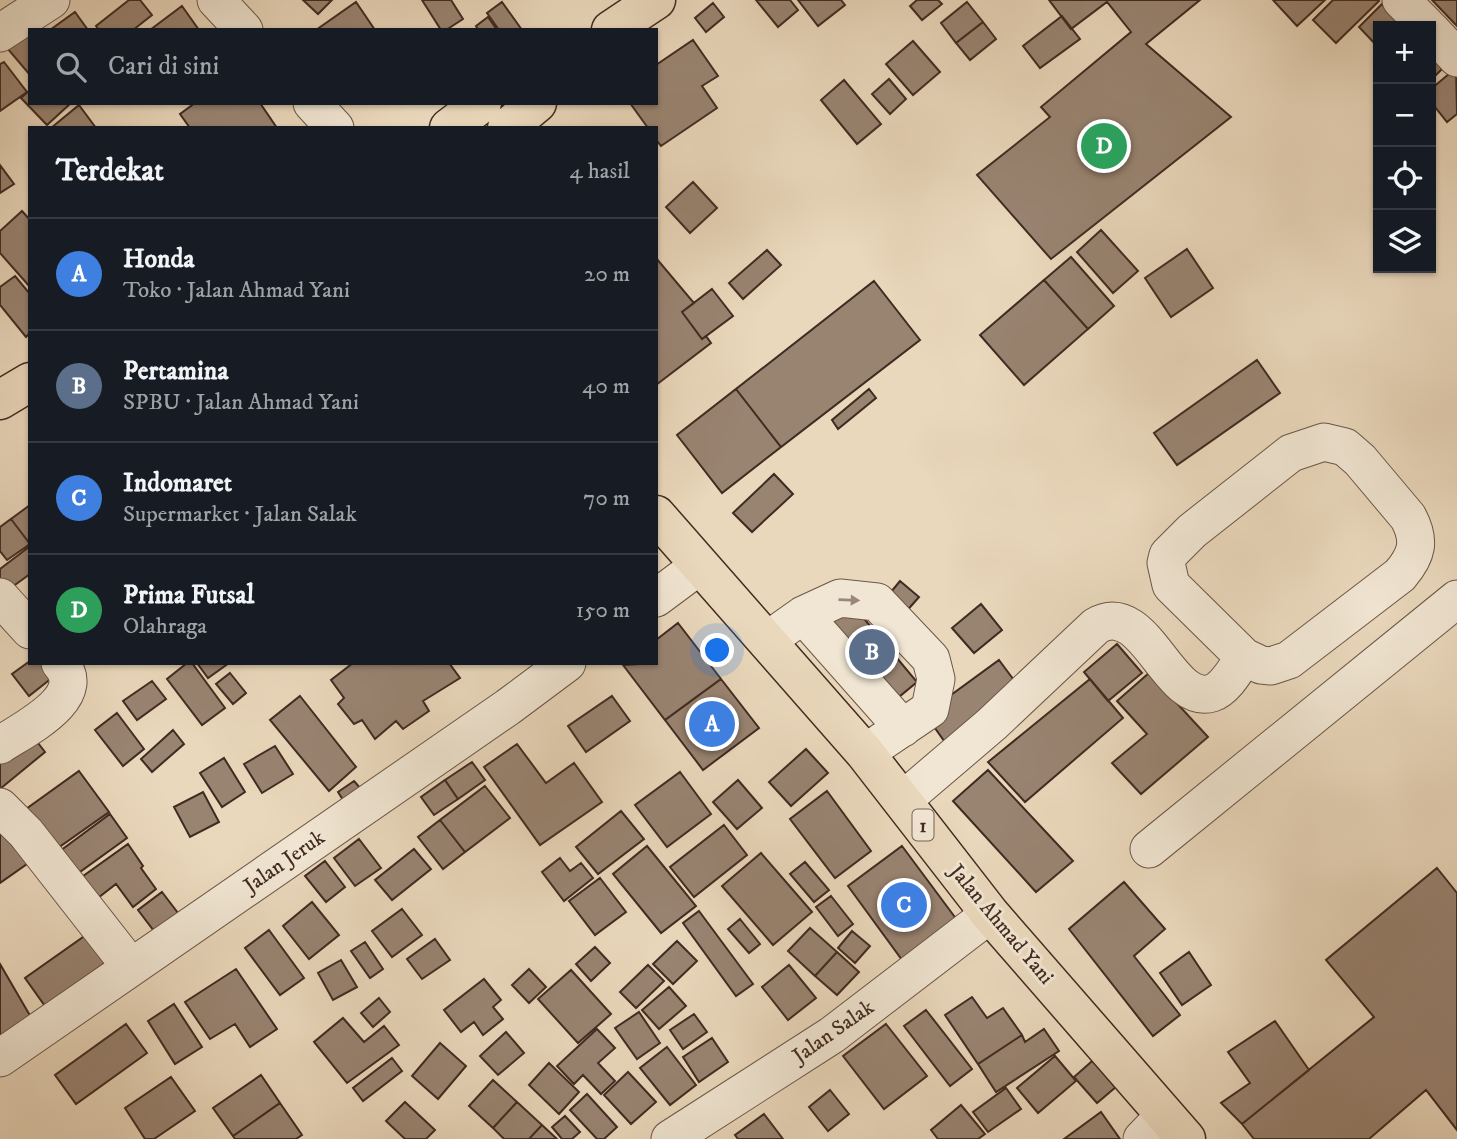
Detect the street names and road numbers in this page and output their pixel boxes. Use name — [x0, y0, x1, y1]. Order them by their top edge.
road number: 1 — [912, 810, 934, 840]
street label: Jalan Jeruk — [238, 824, 330, 900]
street label: Jalan Ahmad Yani — [942, 858, 1059, 990]
street label: Jalan Salak — [786, 994, 880, 1070]

